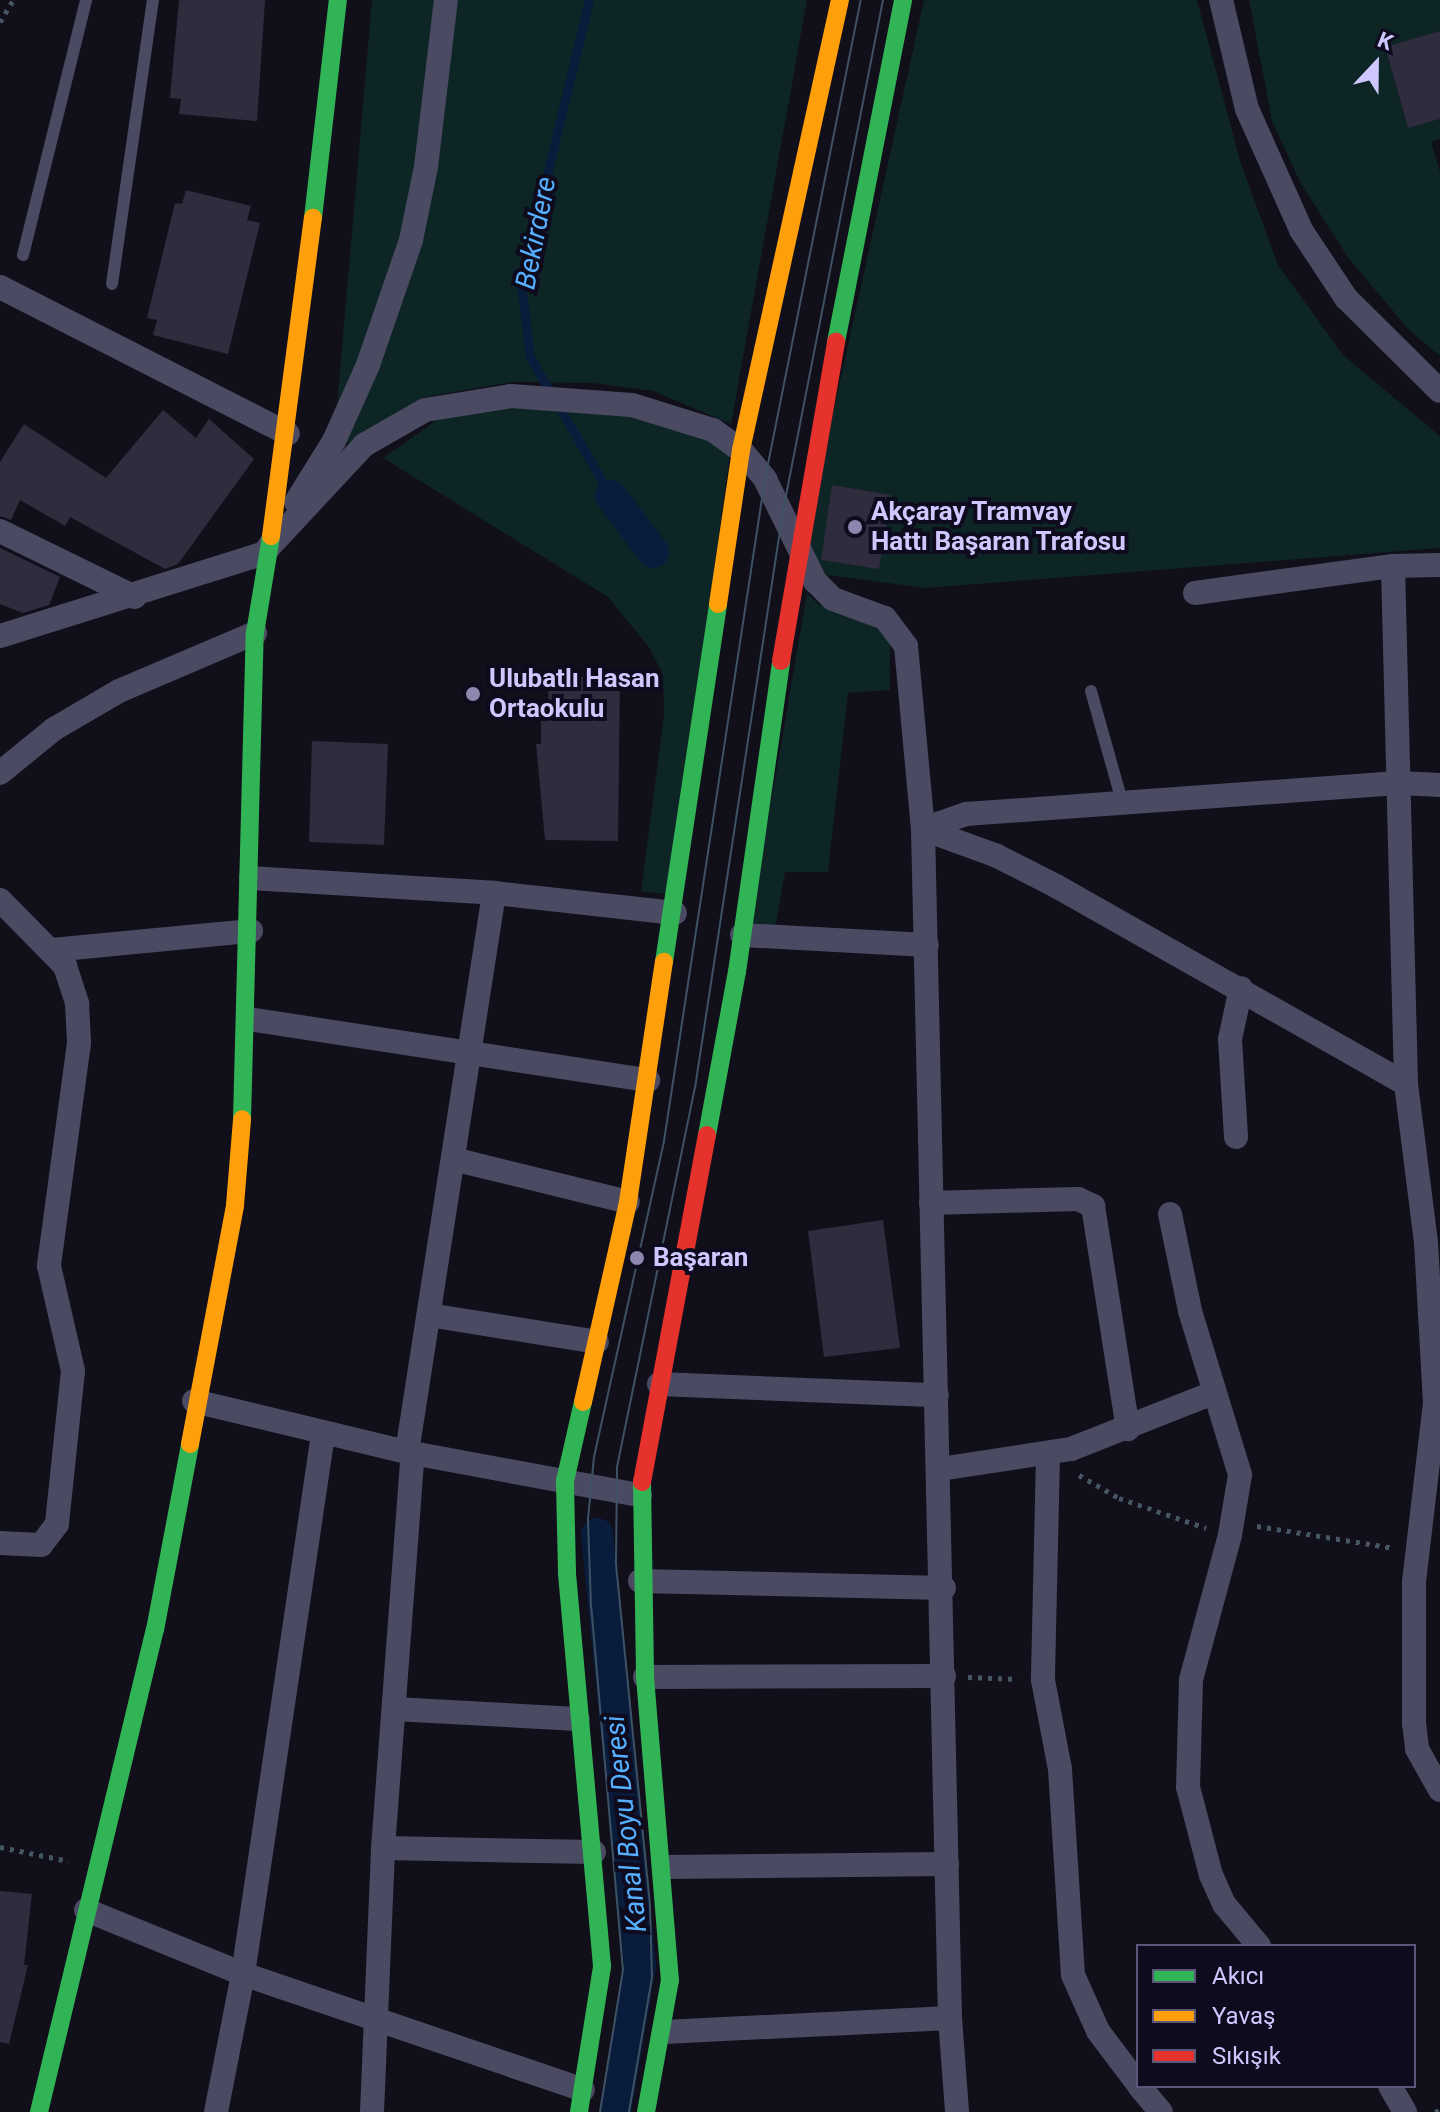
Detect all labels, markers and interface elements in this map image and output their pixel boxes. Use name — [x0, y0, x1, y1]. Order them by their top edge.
north arrow — [1336, 24, 1416, 104]
text: K — [1374, 27, 1396, 55]
water label: Bekirdere — [509, 174, 563, 292]
place label: Akçaray Tramvay Hattı Başaran Trafosu — [871, 496, 1126, 558]
marker: Akçaray Tramvay Hattı Başaran Trafosu — [846, 518, 864, 536]
place label: Ulubatlı Hasan Ortaokulu — [489, 663, 659, 724]
marker: Ulubatlı Hasan Ortaokulu — [464, 685, 482, 703]
place label: Başaran — [653, 1242, 748, 1274]
marker: Başaran — [628, 1249, 646, 1267]
water label: Kanal Boyu Deresi — [598, 1714, 654, 1934]
legend — [1136, 1944, 1416, 2088]
text: Akıcı — [1212, 1962, 1264, 1990]
text: Yavaş — [1212, 2002, 1275, 2030]
text: Sıkışık — [1212, 2042, 1281, 2070]

